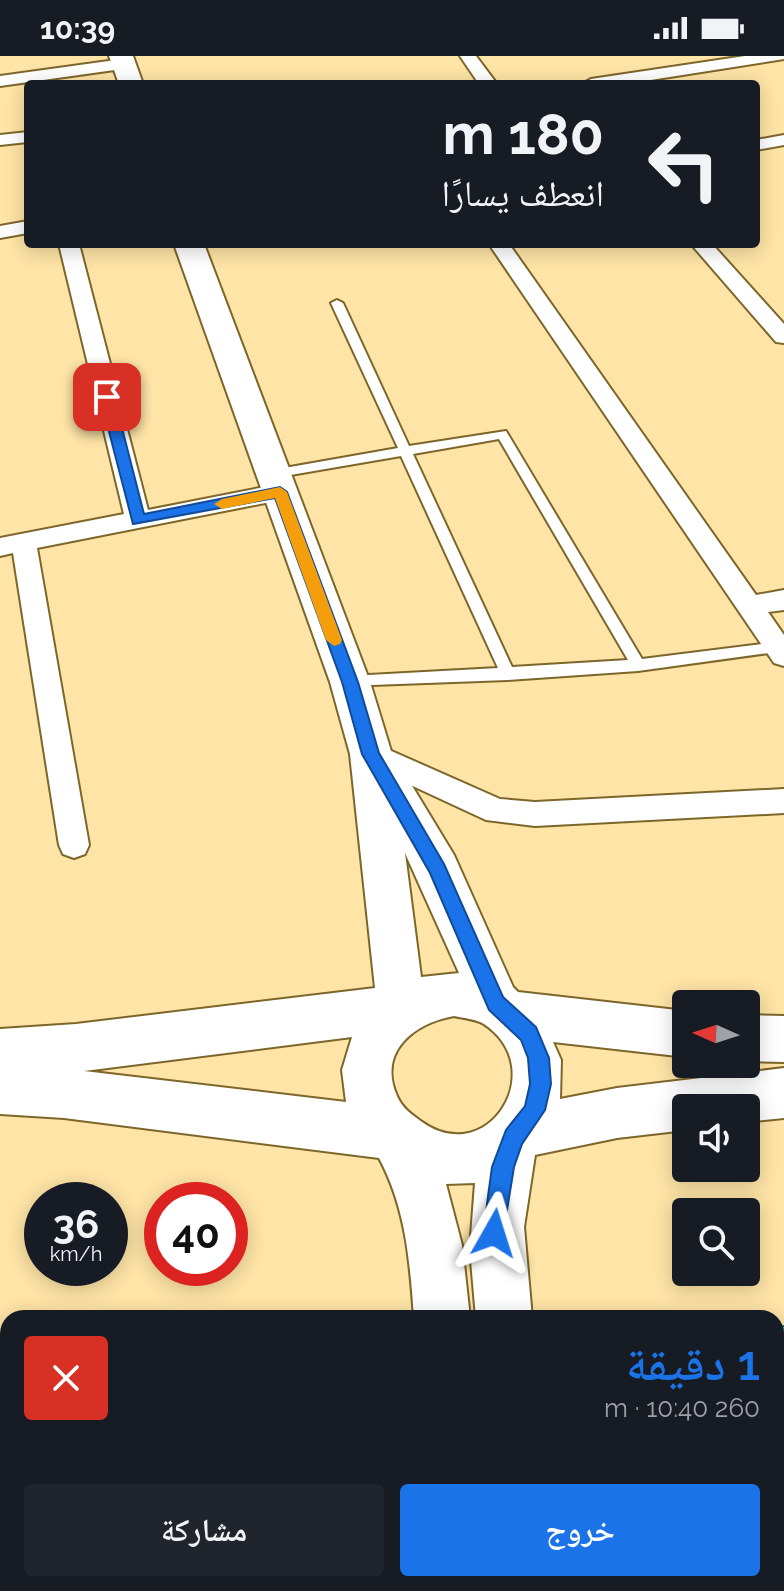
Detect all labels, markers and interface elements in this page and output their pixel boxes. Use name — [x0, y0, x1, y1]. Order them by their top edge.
text: 10:39 — [40, 11, 115, 46]
text: 180 m — [443, 101, 604, 167]
icon: left — [632, 112, 736, 216]
text: انعطف يسارًا — [442, 172, 604, 214]
pin — [73, 363, 141, 431]
icon: arrive — [85, 375, 129, 419]
north arrow — [672, 990, 760, 1078]
map controls — [672, 990, 760, 1286]
button: sound — [672, 1094, 760, 1182]
speed limit sign: 40 — [144, 1182, 248, 1286]
position arrow — [452, 1191, 536, 1275]
button: search — [672, 1198, 760, 1286]
text: 36 — [53, 1200, 99, 1247]
text: km/h — [50, 1242, 102, 1266]
text: 1 دقيقة — [626, 1335, 760, 1391]
button: close — [24, 1336, 108, 1420]
text: 260 m · 10:40 — [604, 1393, 760, 1423]
button: مشاركة — [24, 1484, 384, 1576]
button: خروج — [400, 1484, 760, 1576]

